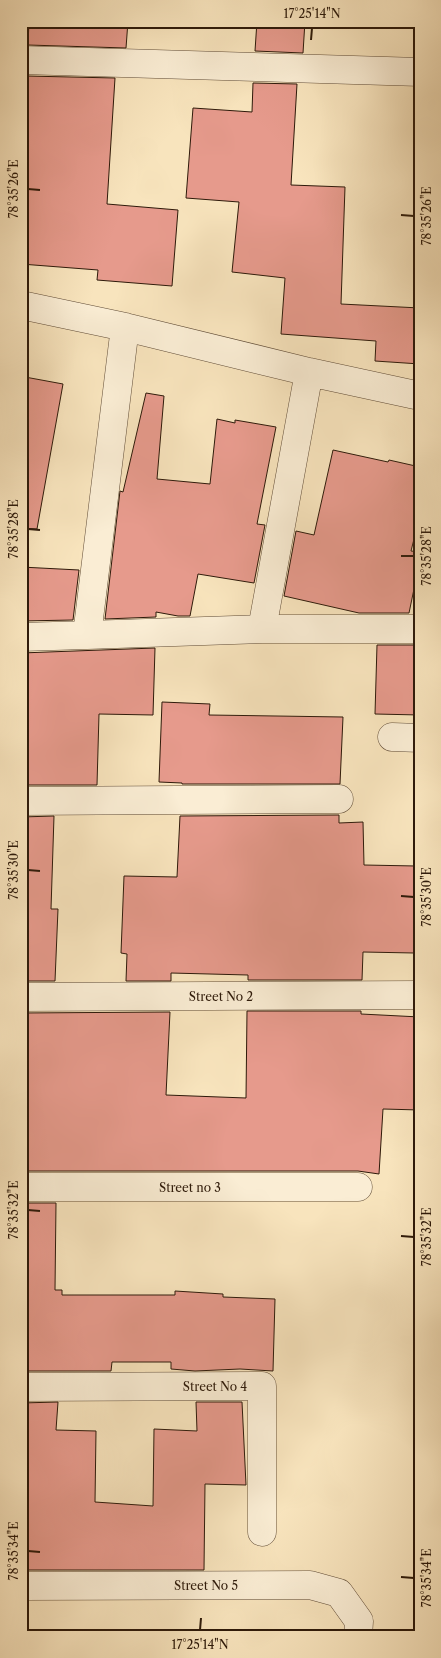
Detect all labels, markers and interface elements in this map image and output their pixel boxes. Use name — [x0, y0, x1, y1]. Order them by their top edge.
text: 17°25'14"N — [283, 6, 341, 21]
text: 78°35'26"E — [6, 159, 21, 219]
text: 78°35'26"E — [419, 186, 434, 246]
text: 78°35'28"E — [6, 499, 21, 559]
text: 78°35'28"E — [419, 526, 434, 586]
text: 78°35'30"E — [6, 840, 21, 900]
text: 78°35'30"E — [419, 867, 434, 927]
street label: Street No 2 — [189, 989, 253, 1004]
street label: Street no 3 — [159, 1180, 221, 1195]
text: 78°35'32"E — [6, 1181, 21, 1239]
text: 78°35'32"E — [419, 1208, 434, 1266]
street label: Street No 4 — [183, 1379, 247, 1394]
text: 78°35'34"E — [6, 1522, 21, 1580]
text: 78°35'34"E — [419, 1549, 434, 1607]
street label: Street No 5 — [174, 1578, 238, 1593]
text: 17°25'14"N — [171, 1637, 229, 1652]

